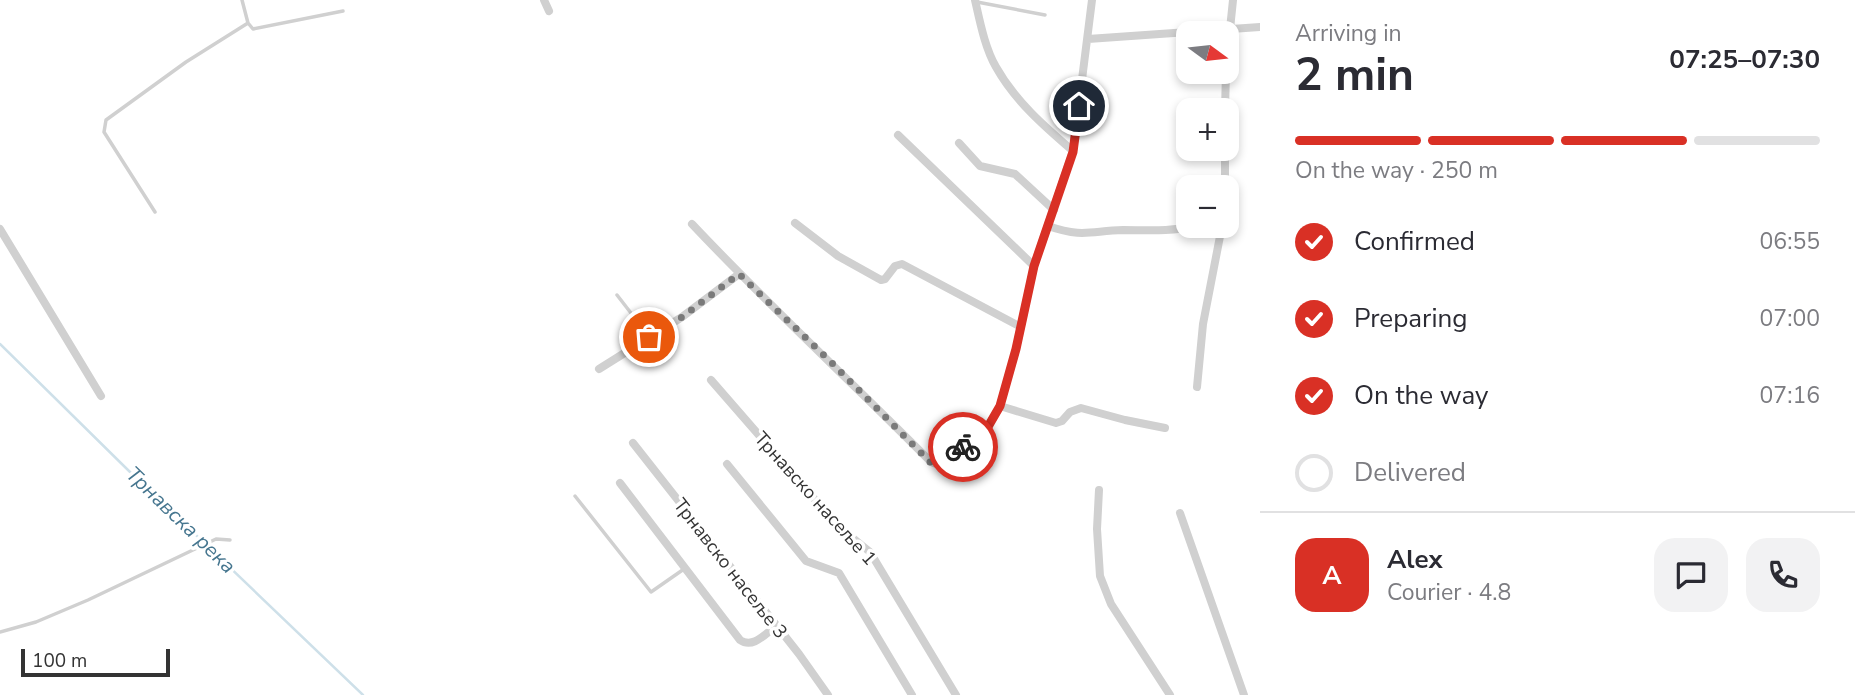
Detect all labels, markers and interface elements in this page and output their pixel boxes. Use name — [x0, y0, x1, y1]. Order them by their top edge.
text: Arriving in — [1295, 18, 1402, 49]
north arrow — [1176, 21, 1239, 84]
map controls — [1176, 21, 1239, 238]
text: 07:25–07:30 — [1669, 42, 1820, 77]
text: 2 min — [1295, 43, 1414, 106]
pin — [1049, 76, 1109, 136]
icon: home — [1060, 87, 1098, 125]
button: + — [1176, 98, 1239, 161]
text: On the way · 250 m — [1295, 155, 1498, 186]
button: − — [1176, 175, 1239, 238]
icon: check — [1295, 223, 1333, 261]
text: Confirmed — [1354, 224, 1475, 259]
text: 06:55 — [1760, 226, 1820, 257]
icon: check — [1295, 300, 1333, 338]
text: Preparing — [1354, 301, 1467, 336]
text: 07:00 — [1760, 303, 1820, 334]
pin — [619, 307, 679, 367]
icon: bag — [630, 318, 668, 356]
icon: check — [1295, 377, 1333, 415]
text: On the way — [1354, 378, 1488, 413]
text: 07:16 — [1760, 380, 1820, 411]
courier — [928, 412, 998, 482]
street label: Трнавско насеље 1 — [748, 426, 882, 571]
icon: bike — [944, 428, 982, 466]
text: Delivered — [1354, 455, 1466, 490]
water label: Трнавска река — [120, 460, 242, 580]
street label: Трнавско насеље 3 — [667, 493, 793, 644]
button: chat — [1654, 538, 1728, 612]
button: phone — [1746, 538, 1820, 612]
text: Alex — [1387, 542, 1443, 577]
text: A — [1322, 558, 1342, 593]
text: Courier · 4.8 — [1387, 577, 1511, 608]
scale bar — [21, 646, 170, 678]
text: 100 m — [32, 648, 87, 674]

